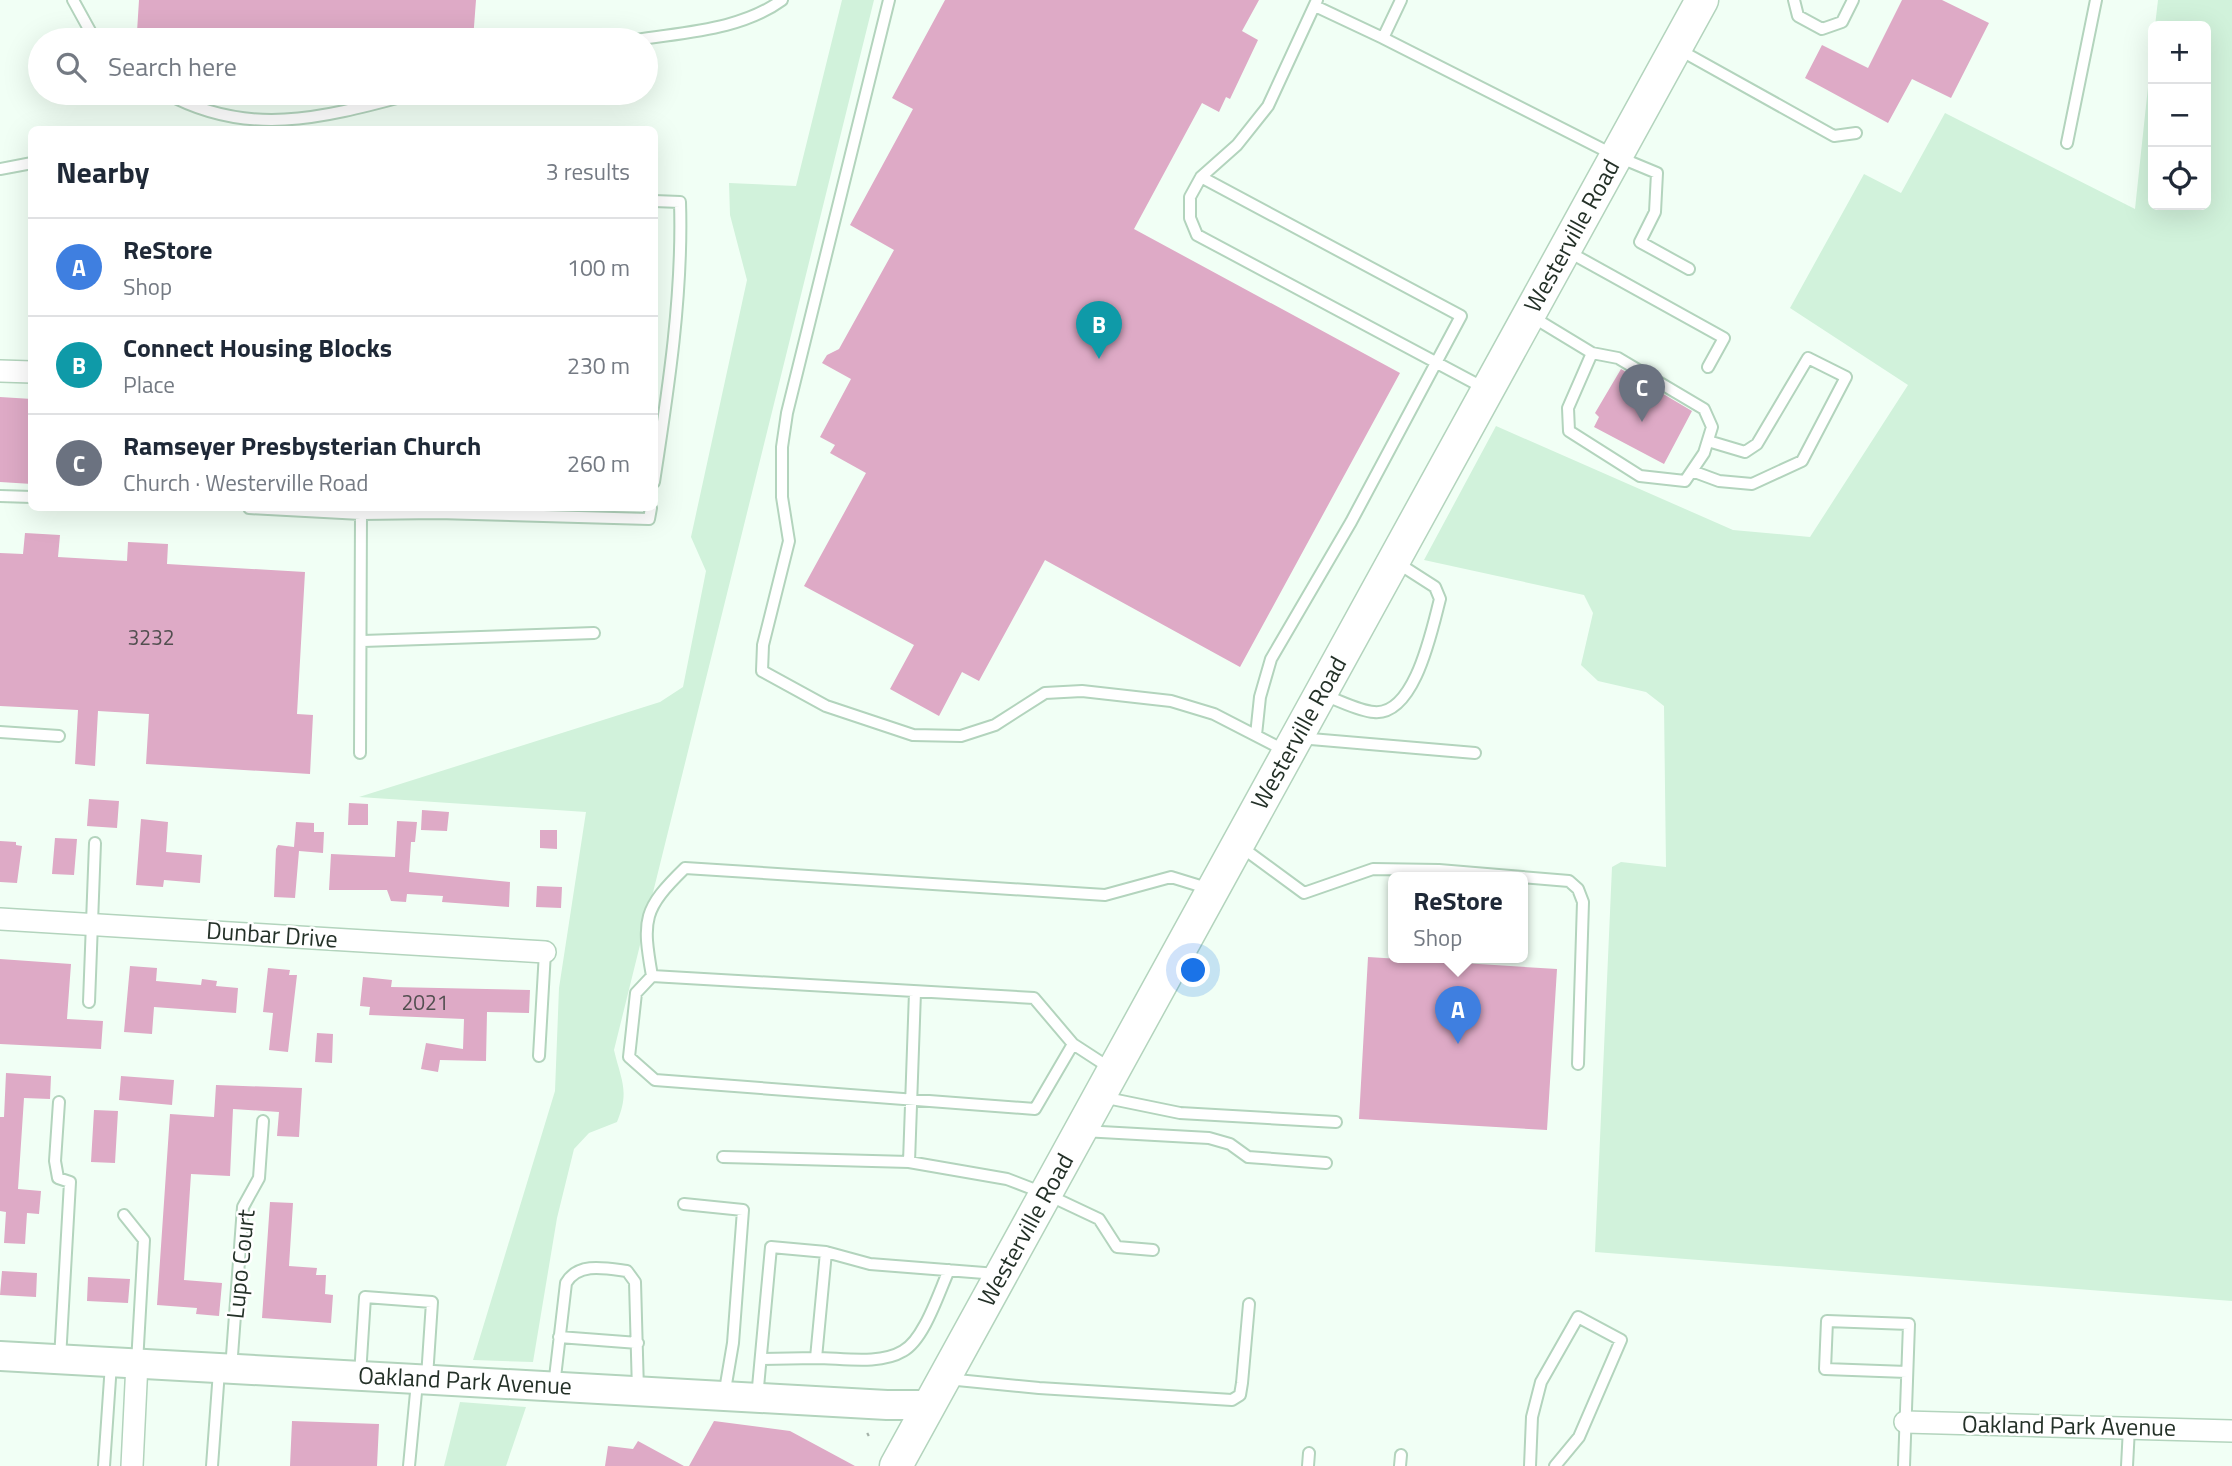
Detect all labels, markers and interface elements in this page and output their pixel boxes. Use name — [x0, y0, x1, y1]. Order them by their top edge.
map controls — [2148, 21, 2211, 210]
button: + — [2148, 21, 2211, 84]
search box — [28, 28, 658, 105]
text: Search here — [108, 47, 237, 86]
icon: search — [52, 48, 90, 86]
button: − — [2148, 84, 2211, 147]
button: locate — [2148, 147, 2211, 210]
text: Nearby — [56, 149, 149, 195]
street label: Westerville Road — [1514, 152, 1628, 319]
text: 3 results — [546, 154, 630, 189]
text: ReStore — [123, 230, 212, 269]
text: A — [72, 250, 86, 285]
text: 100 m — [567, 250, 630, 285]
text: Shop — [123, 269, 172, 304]
pin: B — [1076, 301, 1122, 359]
text: Connect Housing Blocks — [123, 328, 392, 367]
text: B — [72, 348, 86, 383]
text: 230 m — [567, 348, 630, 383]
pin: C — [1619, 364, 1665, 422]
text: Place — [123, 367, 175, 402]
text: Ramseyer Presbysterian Church — [123, 426, 481, 465]
text: C — [73, 446, 85, 481]
text: 260 m — [567, 446, 630, 481]
text: Church · Westerville Road — [123, 465, 368, 500]
house number: 3232 — [127, 621, 175, 653]
street label: Westerville Road — [1241, 649, 1355, 816]
popup — [1388, 872, 1528, 963]
text: ReStore — [1413, 881, 1503, 920]
street label: Dunbar Drive — [205, 911, 339, 957]
text: Shop — [1413, 920, 1462, 955]
your location — [1176, 953, 1210, 987]
house number: 2021 — [401, 986, 449, 1018]
pin: A — [1435, 986, 1481, 1044]
street label: Westerville Road — [968, 1146, 1082, 1313]
street label: Lupo Court — [216, 1207, 264, 1320]
street label: Oakland Park Avenue — [357, 1356, 573, 1404]
street label: Oakland Park Avenue — [1962, 1405, 2176, 1445]

